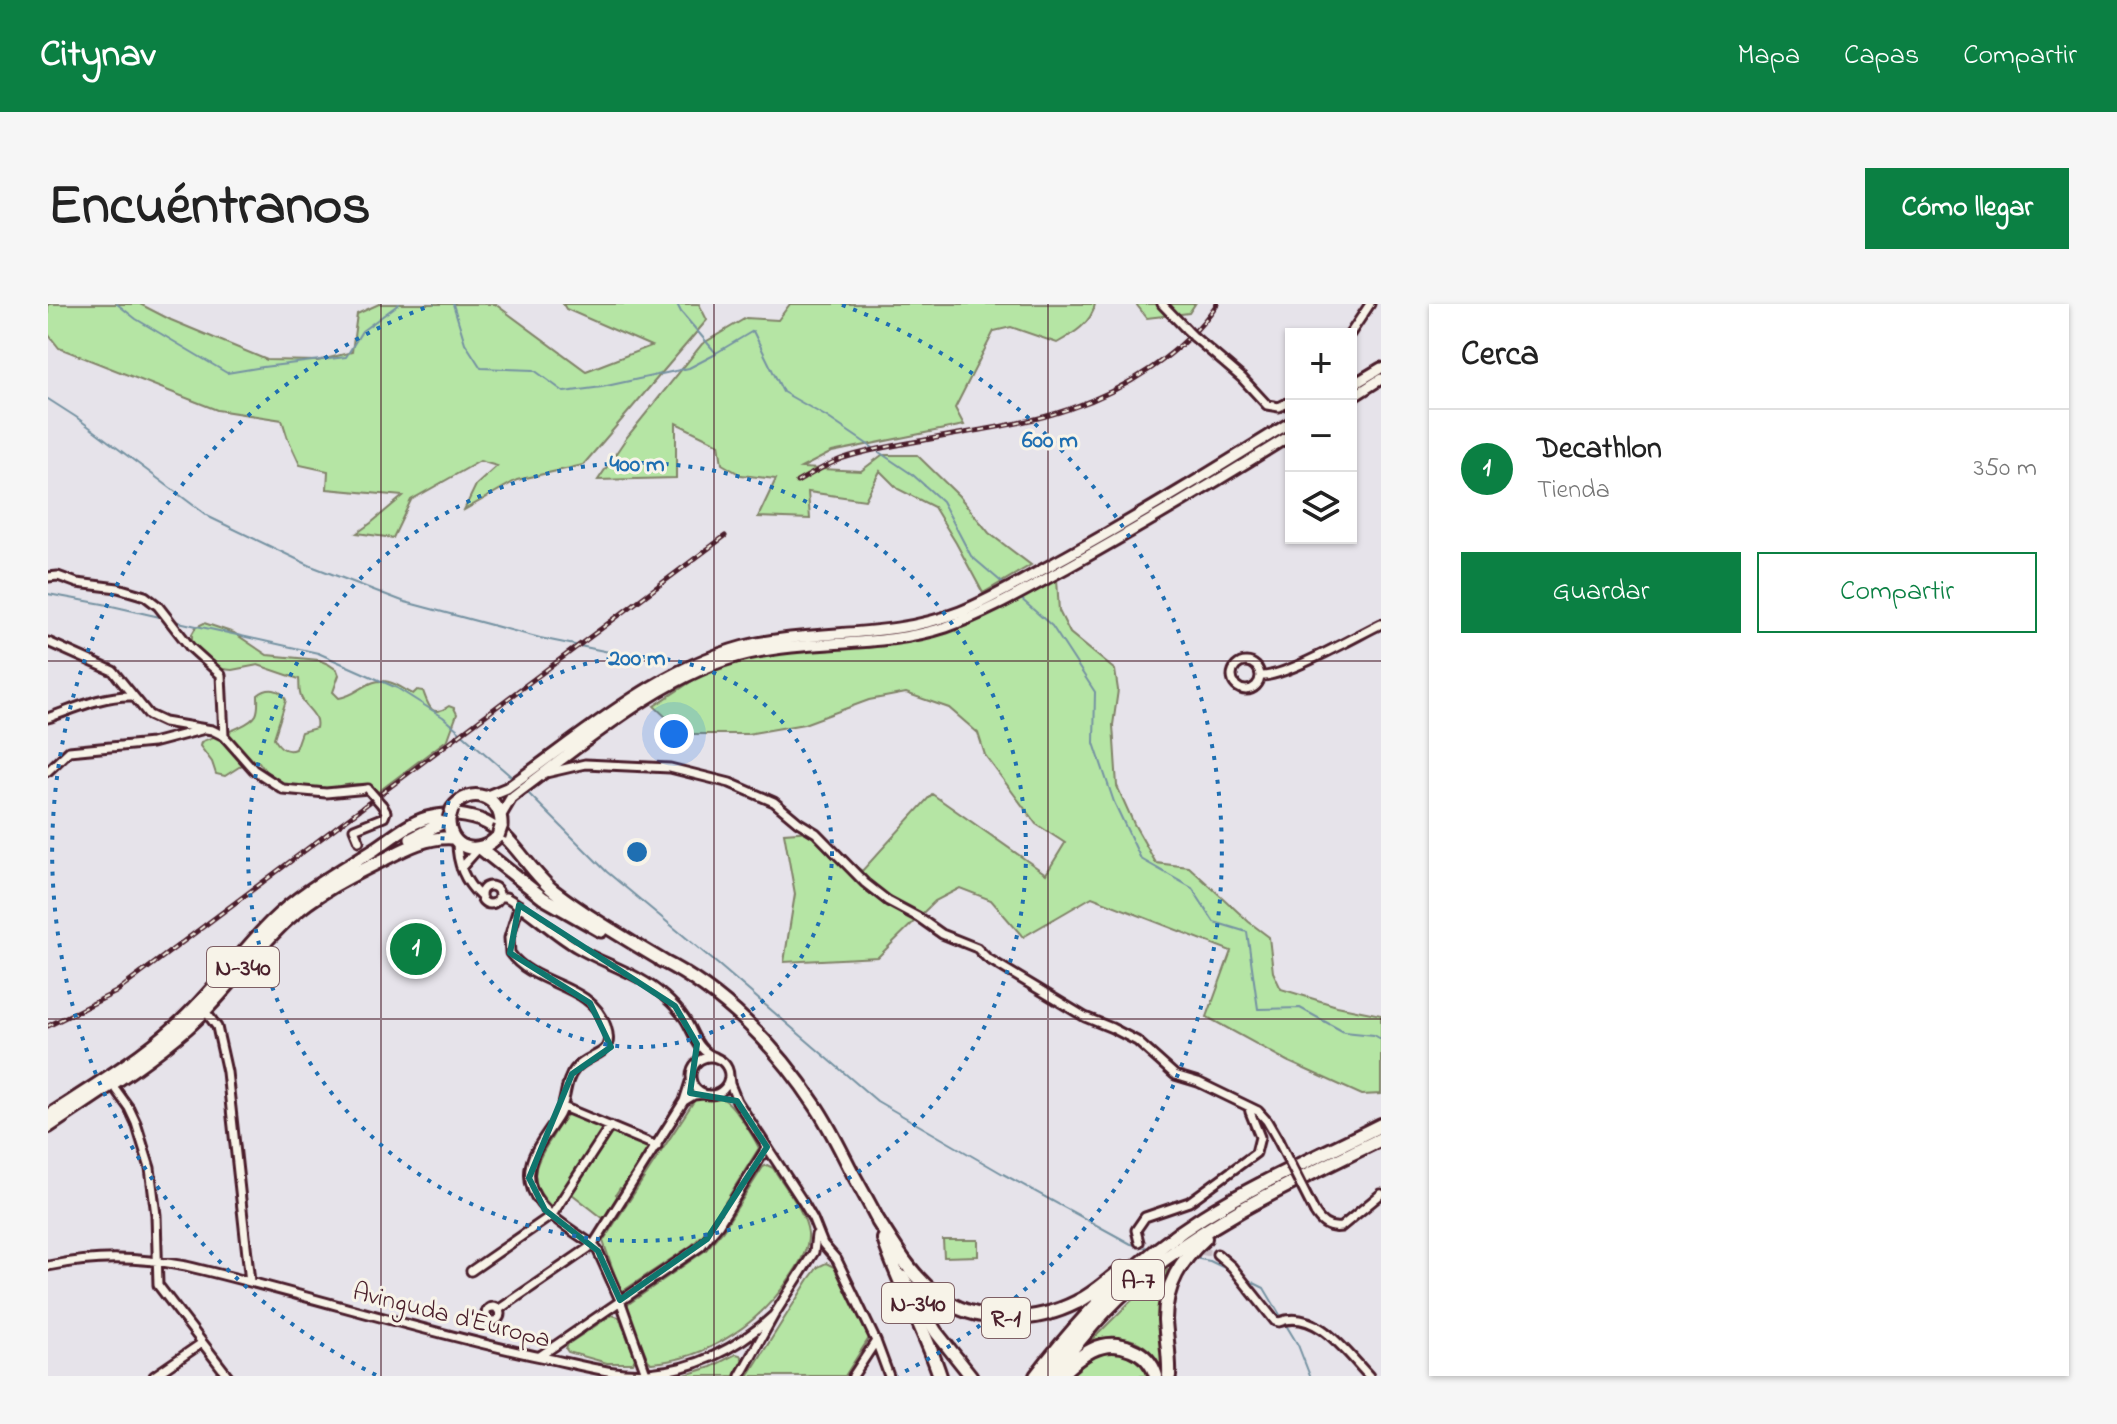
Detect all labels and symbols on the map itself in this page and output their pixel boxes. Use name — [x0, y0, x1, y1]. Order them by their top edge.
text: 600 m — [1022, 424, 1078, 459]
text: 400 m — [609, 448, 665, 483]
text: 200 m — [607, 642, 666, 677]
your location — [654, 714, 694, 754]
centre of rings — [623, 838, 651, 866]
pin: 1 — [390, 919, 442, 979]
road number: N-340 — [207, 947, 279, 987]
road number: A-7 — [1112, 1260, 1164, 1300]
street label: Avinguda d'Europa — [348, 1274, 554, 1360]
road number: N-340 — [882, 1283, 954, 1323]
road number: R-1 — [982, 1298, 1030, 1338]

